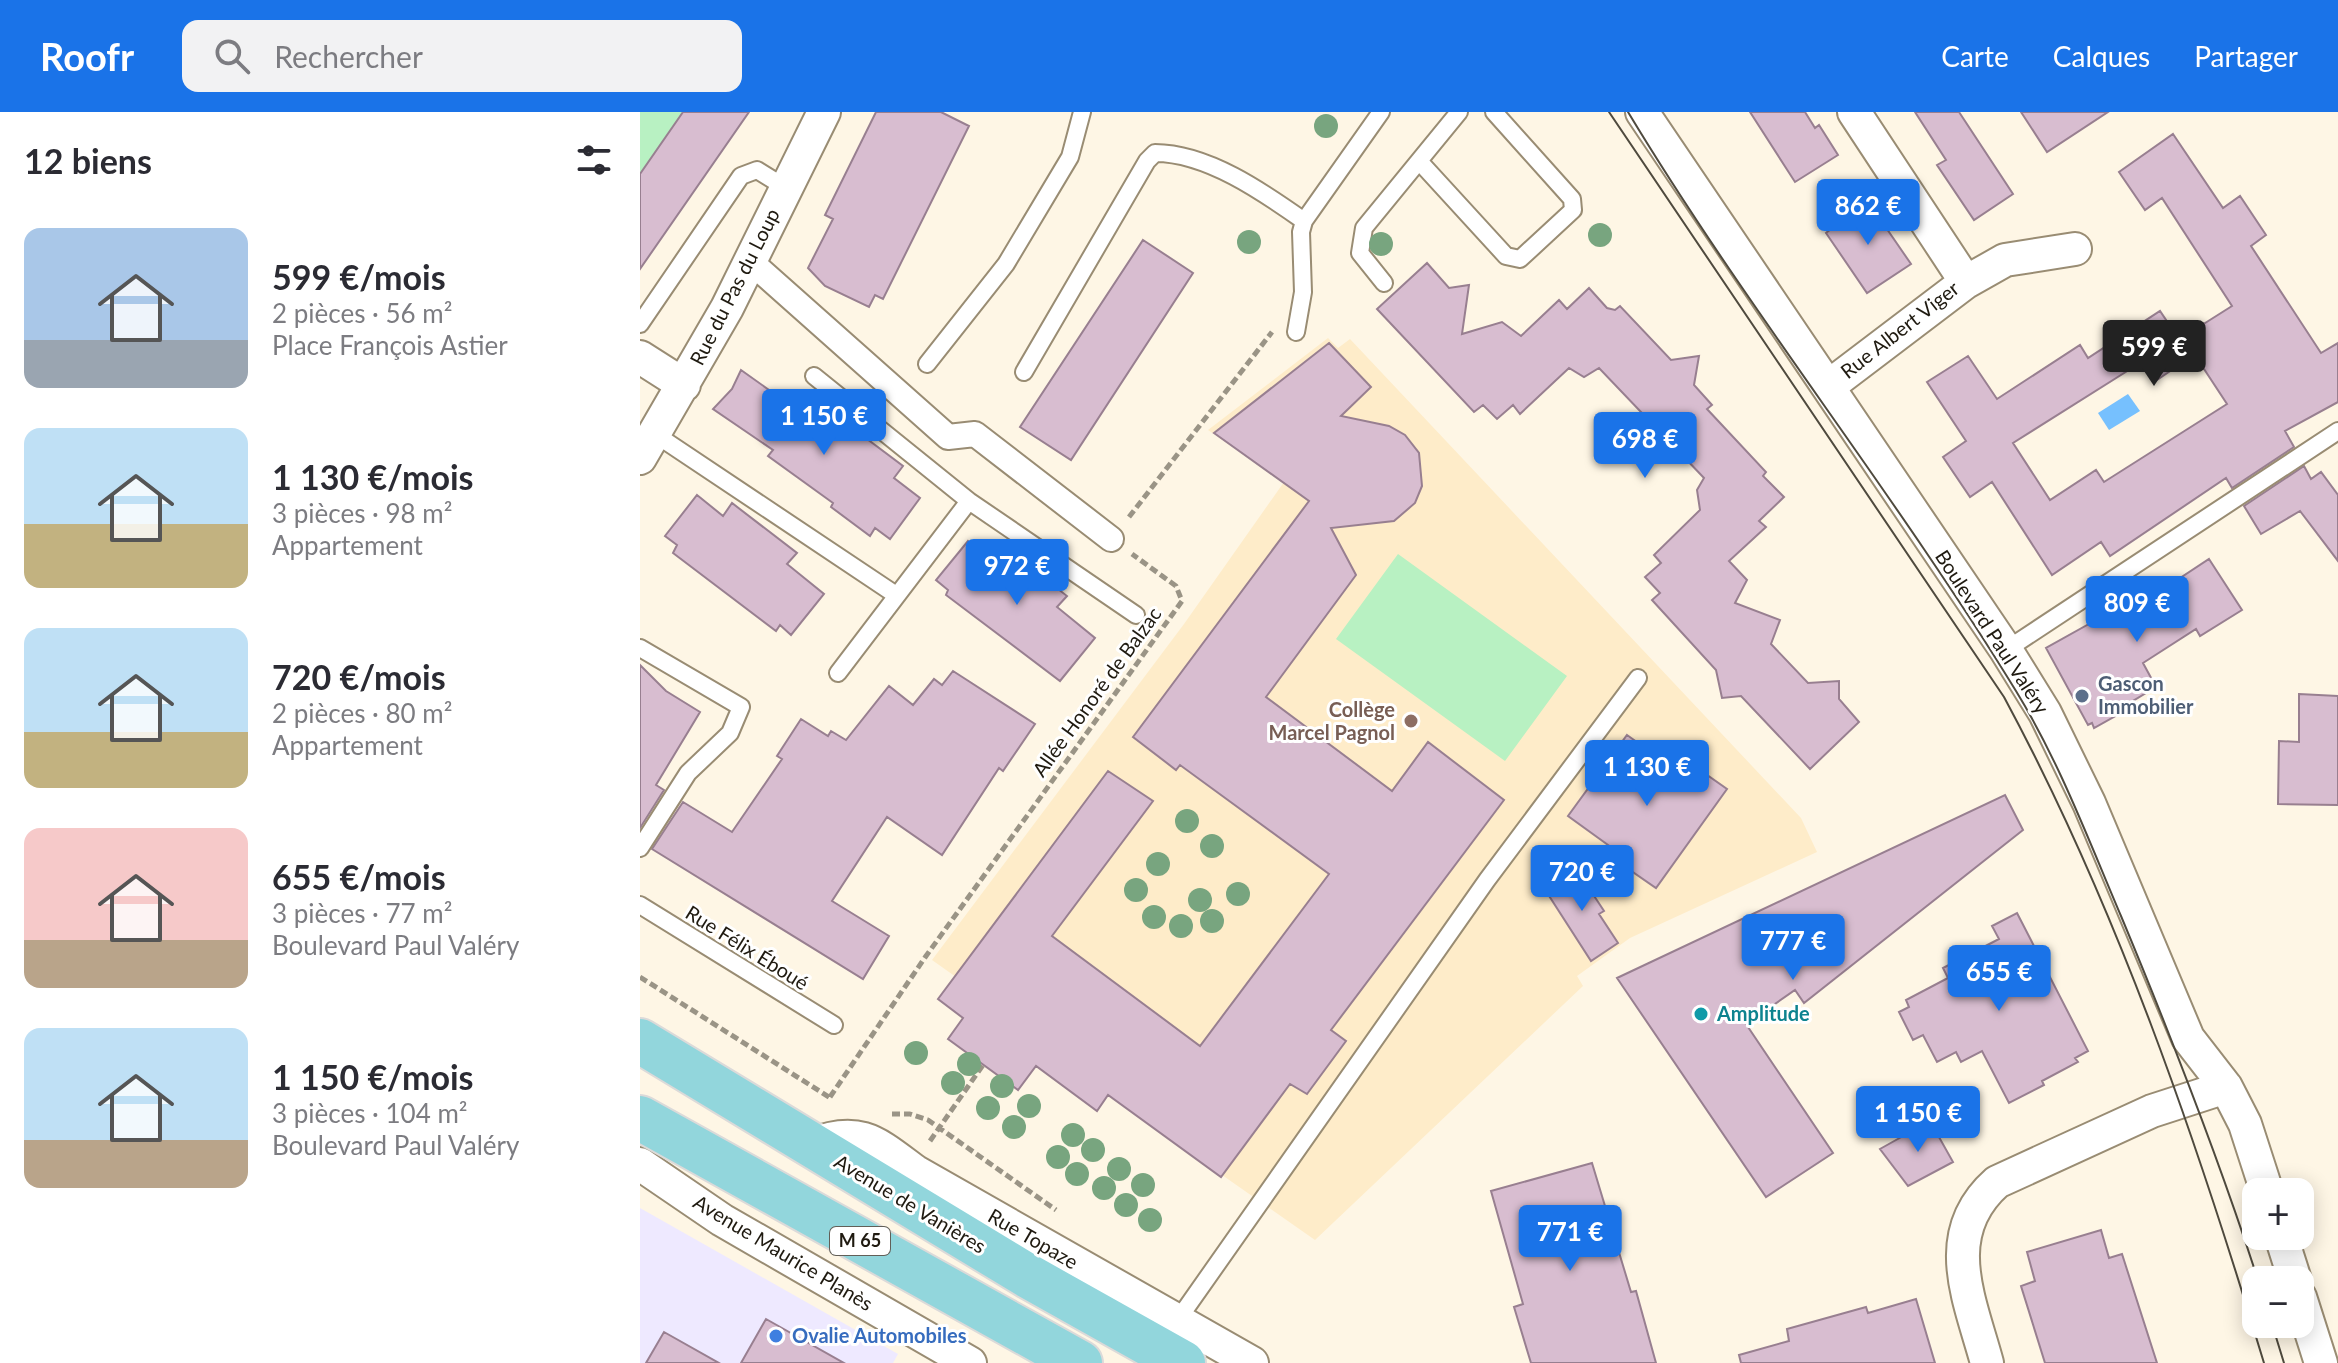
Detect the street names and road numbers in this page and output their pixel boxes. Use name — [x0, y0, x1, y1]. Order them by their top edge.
street label: Rue du Pas du Loup — [684, 204, 784, 369]
street label: Rue Albert Viger — [1835, 275, 1964, 383]
street label: Boulevard Paul Valéry — [1931, 545, 2055, 718]
street label: Allée Honoré de Balzac — [1027, 602, 1166, 781]
street label: Rue Félix Éboué — [682, 900, 813, 994]
street label: Avenue de Vanières — [831, 1149, 990, 1258]
street label: Avenue Maurice Planès — [690, 1189, 877, 1315]
street label: Rue Topaze — [984, 1203, 1083, 1273]
road number: M 65 — [830, 1227, 890, 1255]

